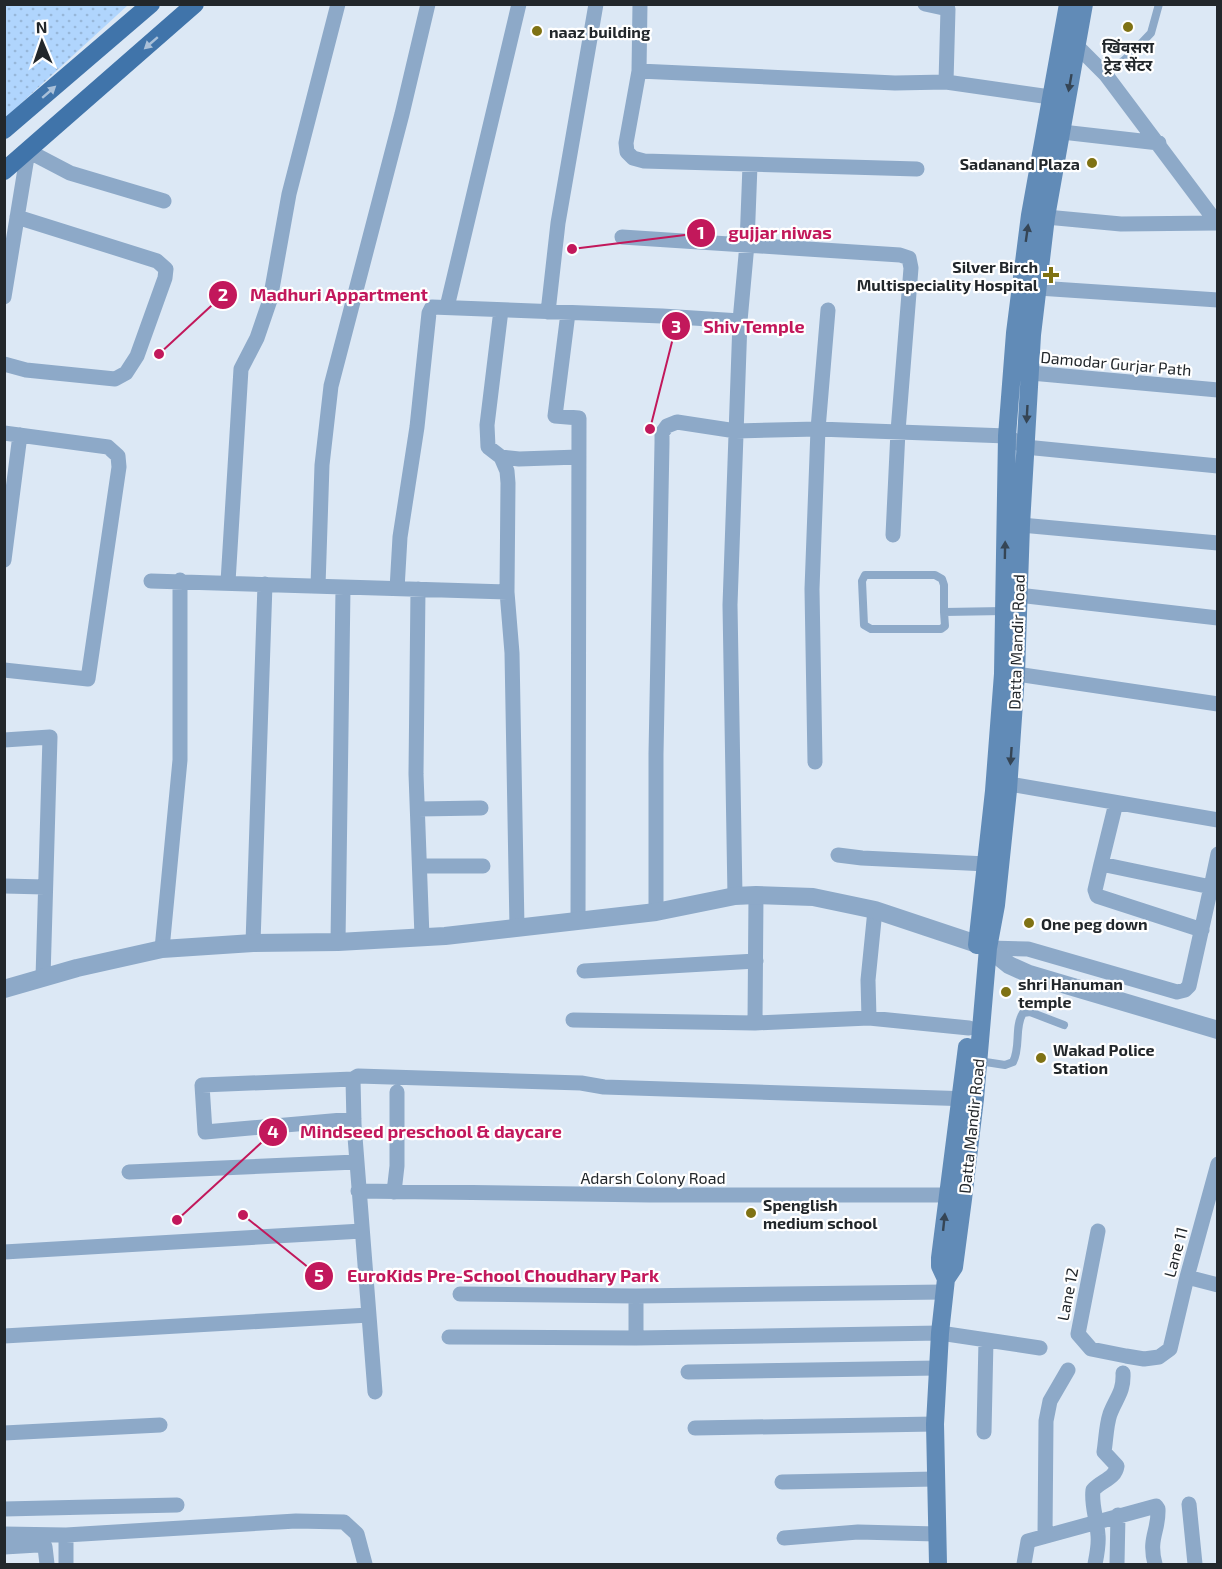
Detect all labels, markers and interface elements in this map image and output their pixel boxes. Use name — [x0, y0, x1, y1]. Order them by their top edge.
north arrow — [12, 12, 72, 72]
text: N — [35, 17, 48, 36]
marker: खिंवसरा ट्रेड सेंटर — [1121, 20, 1135, 34]
place label: naaz building — [549, 22, 651, 41]
marker: naaz building — [530, 24, 544, 38]
one-way arrow — [144, 36, 159, 49]
place label: खिंवसरा ट्रेड सेंटर — [1102, 37, 1154, 75]
one-way arrow — [1065, 73, 1074, 92]
one-way arrow — [41, 86, 56, 99]
place label: Sadanand Plaza — [960, 154, 1080, 173]
marker: Sadanand Plaza — [1085, 156, 1099, 170]
callout: gujjar niwas — [686, 215, 844, 251]
text: 1 — [697, 221, 705, 243]
text: gujjar niwas — [728, 221, 832, 243]
one-way arrow — [1022, 224, 1032, 243]
place label: Silver Birch Multispeciality Hospital — [857, 257, 1039, 295]
marker: Silver Birch Multispeciality Hospital — [1042, 266, 1060, 284]
callout: Madhuri Appartment — [208, 277, 440, 313]
text: 2 — [218, 283, 228, 305]
text: Madhuri Appartment — [250, 283, 429, 305]
callout: Shiv Temple — [661, 308, 818, 344]
text: 3 — [671, 315, 681, 337]
text: Shiv Temple — [703, 315, 805, 337]
street label: Damodar Gurjar Path — [1040, 347, 1192, 380]
one-way arrow — [1022, 404, 1031, 423]
one-way arrow — [1000, 541, 1010, 560]
street label: Datta Mandir Road — [1004, 574, 1028, 710]
one-way arrow — [1006, 746, 1015, 765]
place label: One peg down — [1041, 914, 1148, 933]
marker: One peg down — [1022, 916, 1036, 930]
place label: shri Hanuman temple — [1018, 974, 1123, 1011]
marker: shri Hanuman temple — [999, 985, 1013, 999]
place label: Wakad Police Station — [1053, 1040, 1155, 1077]
marker: Wakad Police Station — [1034, 1051, 1048, 1065]
street label: Datta Mandir Road — [954, 1058, 988, 1194]
callout: Mindseed preschool & daycare — [258, 1114, 574, 1150]
text: 4 — [267, 1120, 279, 1142]
text: Mindseed preschool & daycare — [300, 1120, 562, 1142]
street label: Adarsh Colony Road — [580, 1168, 726, 1187]
place label: Spenglish medium school — [763, 1195, 878, 1232]
marker: Spenglish medium school — [744, 1206, 758, 1220]
one-way arrow — [939, 1213, 949, 1232]
street label: Lane 11 — [1159, 1225, 1191, 1279]
callout: EuroKids Pre-School Choudhary Park — [304, 1258, 671, 1294]
text: 5 — [314, 1264, 324, 1286]
text: EuroKids Pre-School Choudhary Park — [347, 1264, 659, 1286]
street label: Lane 12 — [1053, 1266, 1081, 1322]

